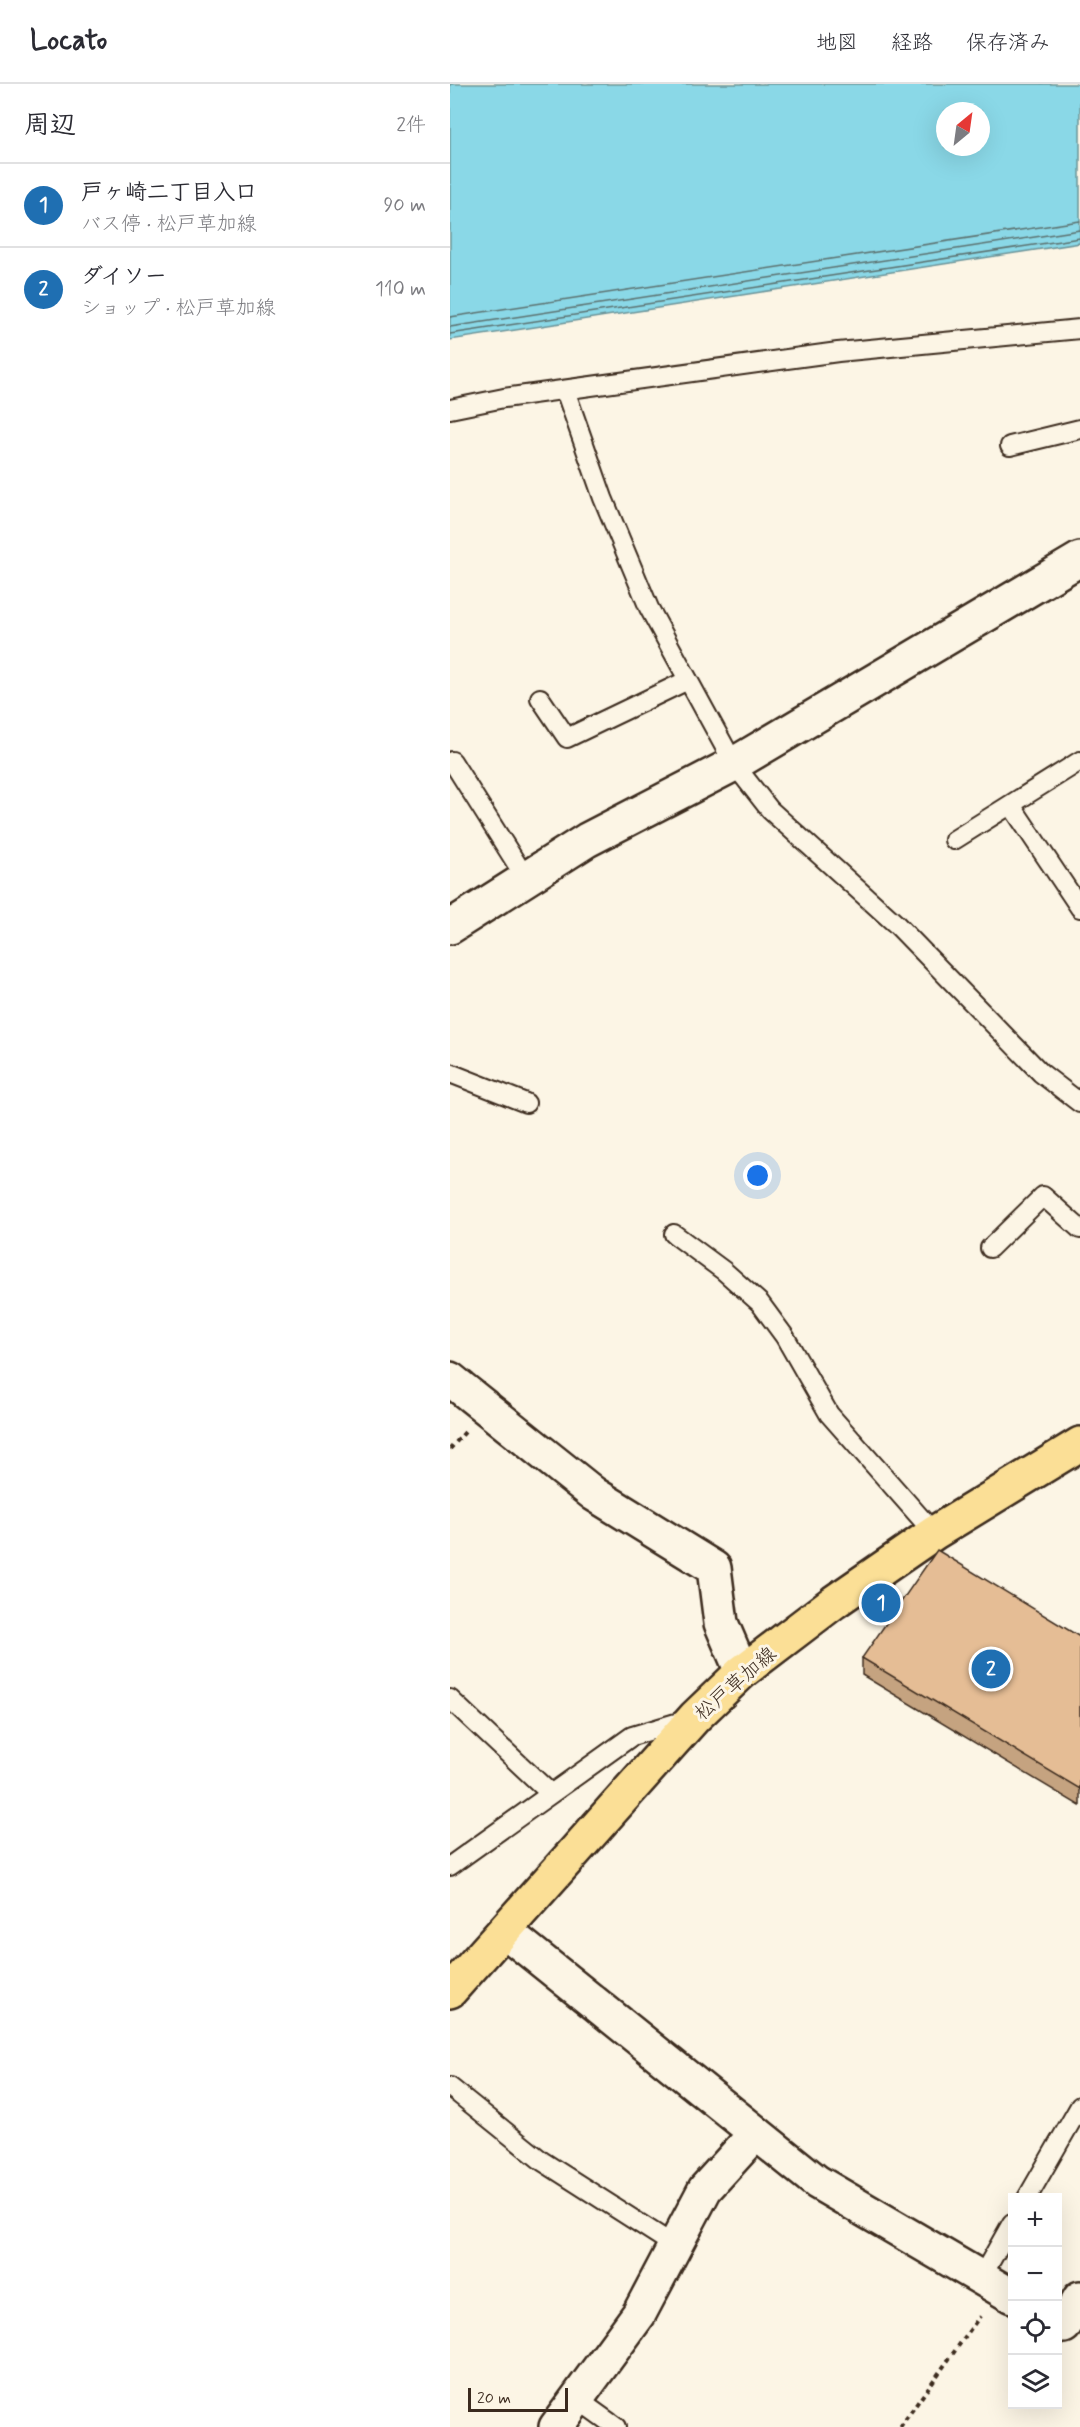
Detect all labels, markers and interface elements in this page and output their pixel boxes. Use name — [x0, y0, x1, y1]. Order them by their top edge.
text: Locato — [30, 23, 107, 60]
text: 地図 — [816, 29, 858, 57]
text: 経路 — [891, 29, 933, 57]
text: 保存済み — [966, 29, 1050, 57]
north arrow — [936, 102, 990, 156]
text: 周辺 — [24, 109, 76, 143]
text: 2件 — [396, 112, 426, 139]
text: 戸ヶ崎二丁目入口 — [81, 179, 257, 207]
text: 1 — [39, 192, 48, 219]
text: 90 m — [383, 192, 426, 219]
text: バス停 · 松戸草加線 — [81, 211, 256, 238]
text: ダイソー — [81, 263, 167, 291]
text: 2 — [39, 276, 48, 303]
text: 110 m — [375, 276, 426, 303]
text: ショップ · 松戸草加線 — [81, 295, 276, 322]
your location — [743, 1161, 772, 1190]
pin: 1 — [862, 1580, 900, 1625]
street label: 松戸草加線 — [689, 1641, 783, 1727]
pin: 2 — [972, 1646, 1010, 1692]
map controls — [1008, 2193, 1062, 2409]
button: + — [1008, 2193, 1062, 2247]
button: − — [1008, 2247, 1062, 2301]
button: locate — [1008, 2301, 1062, 2355]
button: layers — [1008, 2355, 1062, 2409]
scale bar — [468, 2385, 568, 2412]
text: 20 m — [477, 2388, 511, 2409]

